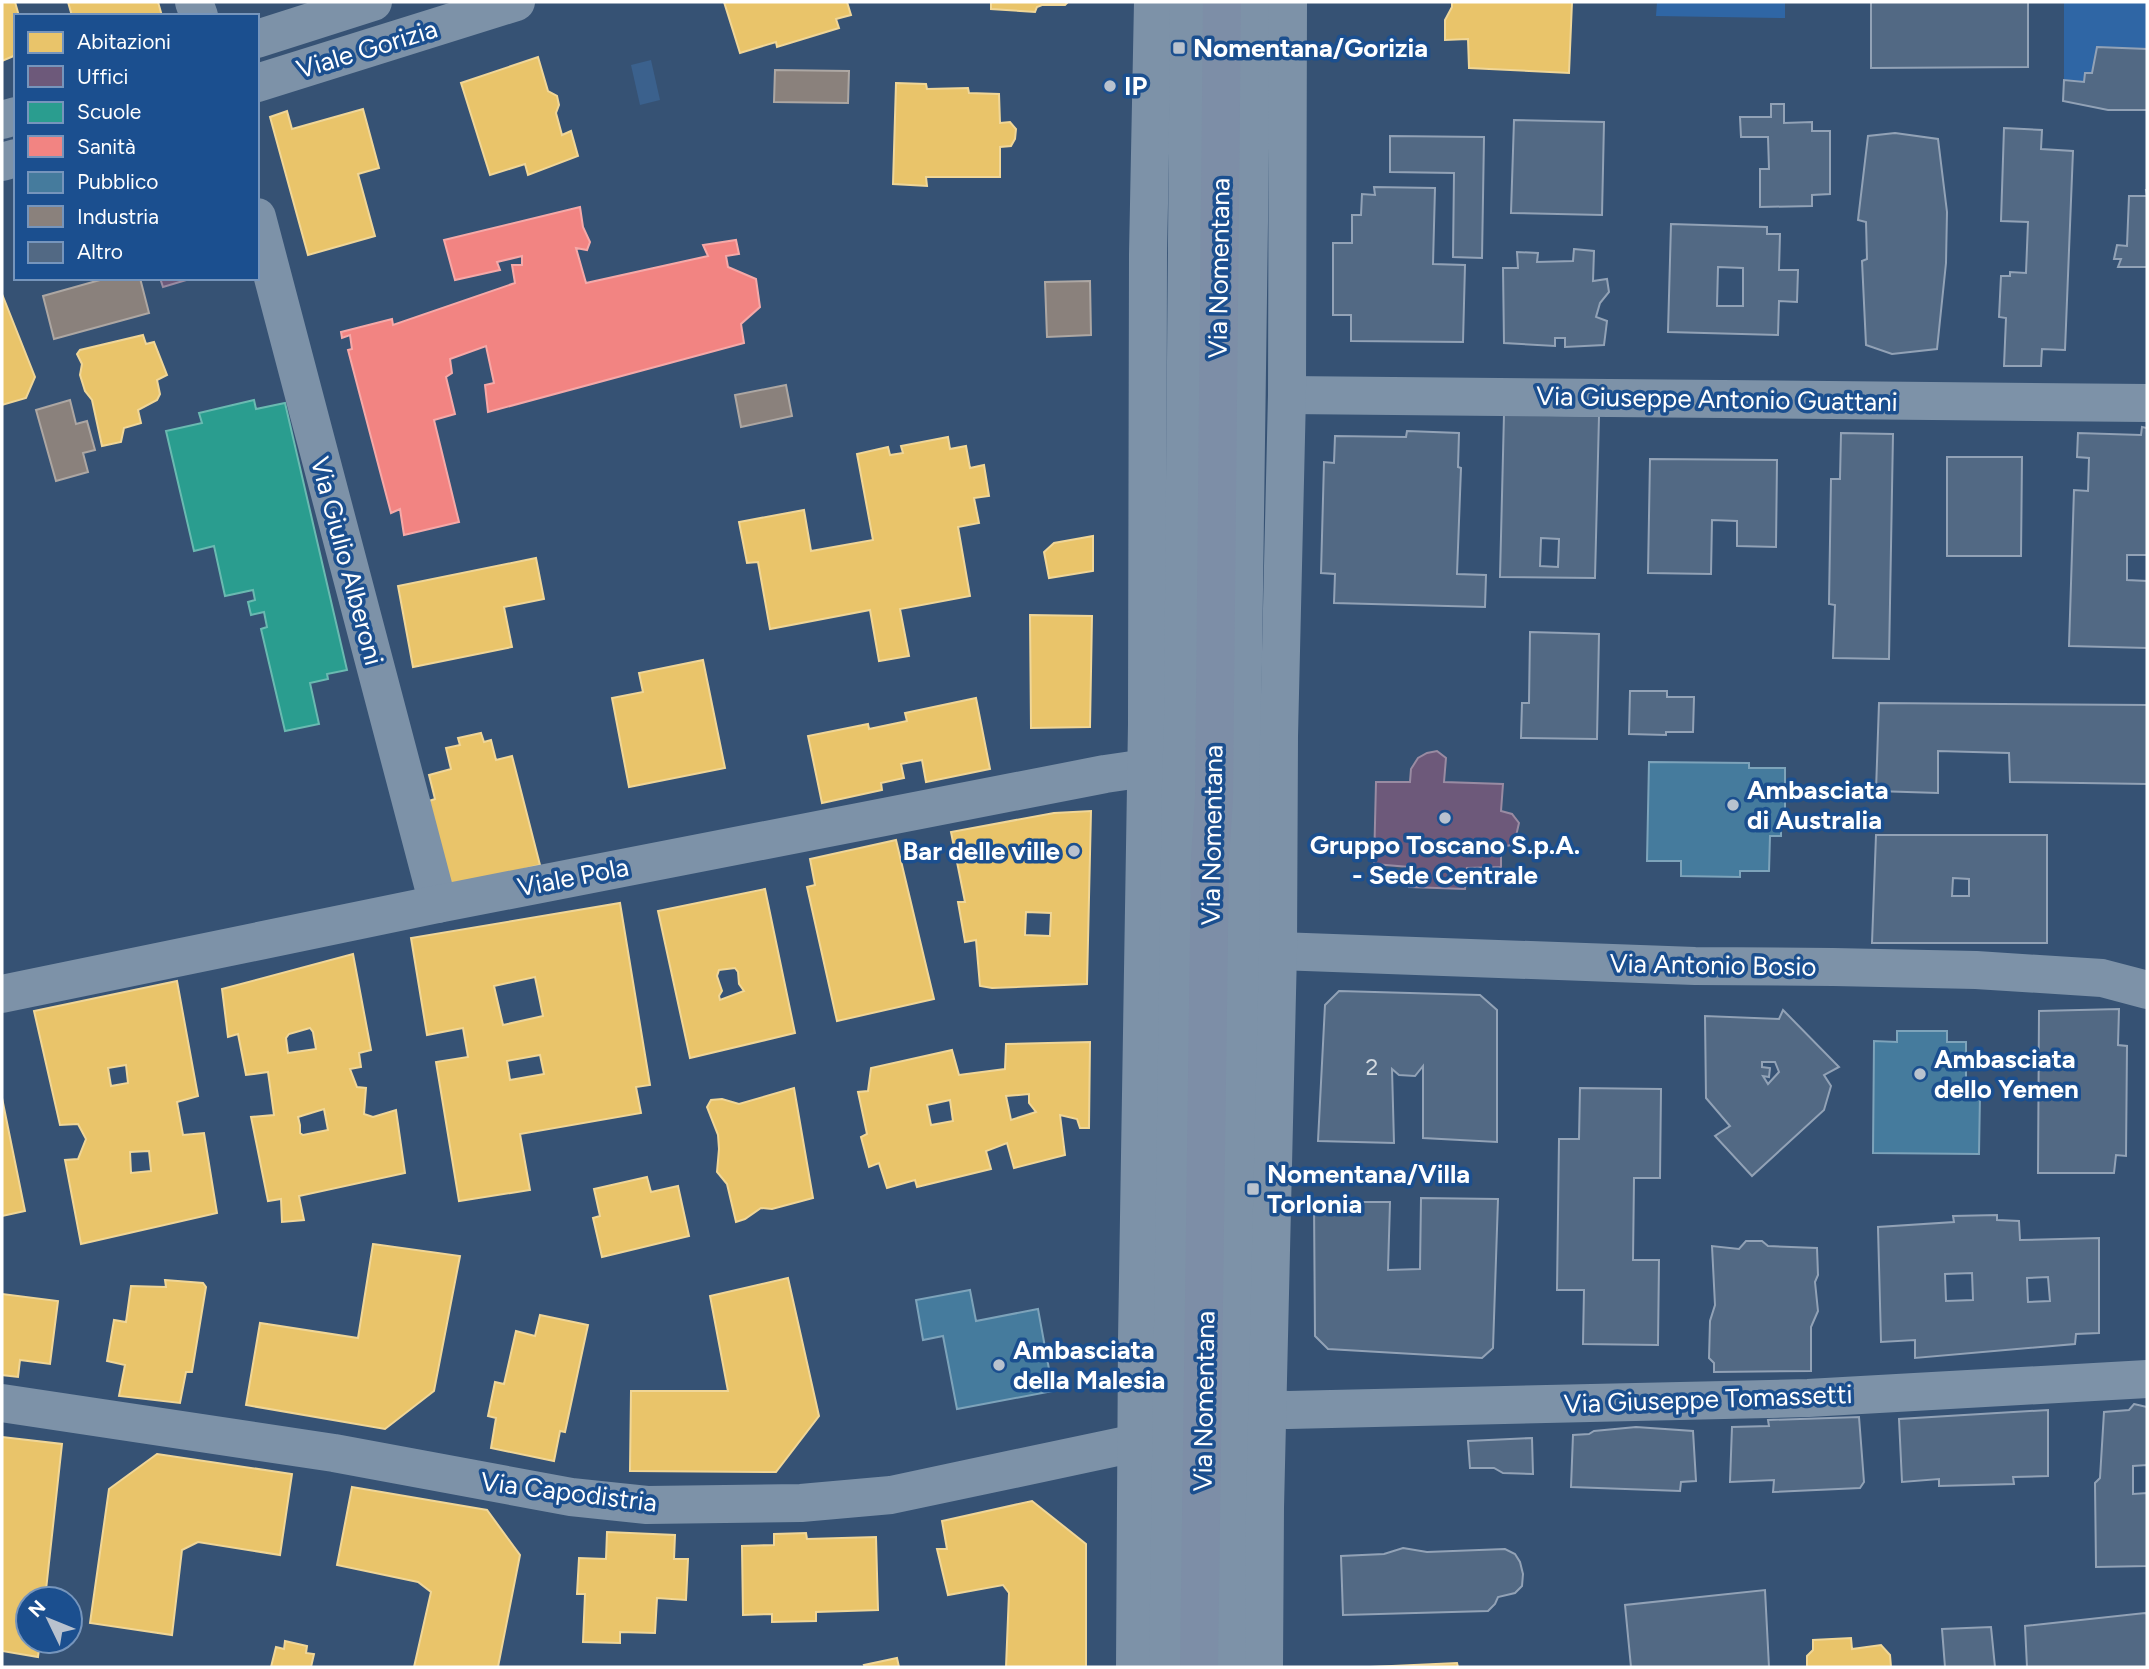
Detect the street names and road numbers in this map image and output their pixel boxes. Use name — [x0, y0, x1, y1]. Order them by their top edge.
street label: Viale Gorizia — [293, 12, 441, 86]
street label: Via Nomentana — [1201, 177, 1237, 359]
street label: Via Giuseppe Antonio Guattani — [1536, 380, 1898, 418]
street label: Via Giulio Alberoni — [304, 453, 390, 669]
street label: Via Nomentana — [1194, 744, 1230, 926]
street label: Viale Pola — [515, 851, 631, 903]
street label: Via Antonio Bosio — [1609, 947, 1817, 983]
street label: Via Nomentana — [1186, 1310, 1222, 1492]
street label: Via Giuseppe Tomassetti — [1563, 1378, 1853, 1420]
street label: Via Capodistria — [479, 1465, 659, 1519]

